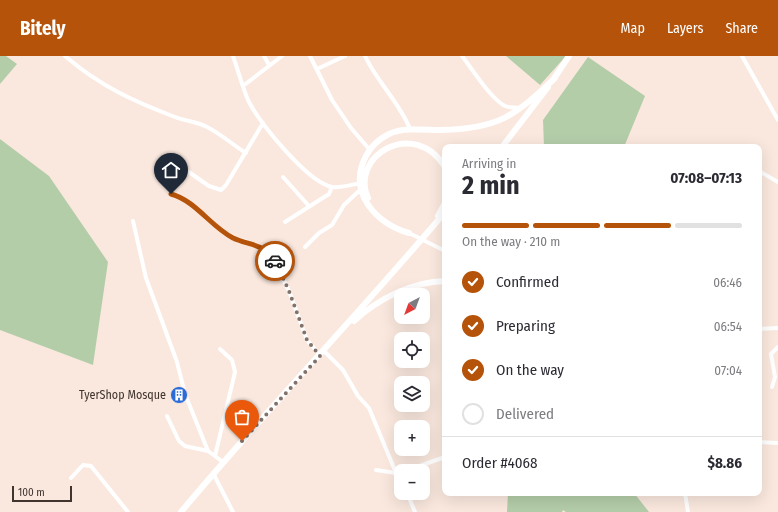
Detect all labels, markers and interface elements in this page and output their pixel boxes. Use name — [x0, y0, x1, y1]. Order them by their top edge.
text: Bitely — [20, 17, 66, 40]
text: Map — [621, 20, 645, 37]
text: Layers — [667, 20, 703, 37]
text: Share — [725, 20, 758, 37]
pin — [154, 153, 188, 194]
text: Arriving in — [462, 156, 516, 171]
icon: home — [160, 159, 182, 181]
text: 07:08–07:13 — [670, 169, 742, 187]
text: 2 min — [462, 170, 520, 201]
text: On the way · 210 m — [462, 234, 560, 249]
courier — [255, 241, 295, 281]
icon: car — [264, 250, 286, 272]
icon: check — [462, 271, 484, 293]
text: Confirmed — [496, 273, 559, 291]
text: 06:46 — [713, 275, 742, 290]
north arrow — [394, 288, 430, 324]
map controls — [394, 288, 430, 500]
icon: check — [462, 315, 484, 337]
text: Preparing — [496, 317, 555, 335]
text: 06:54 — [714, 319, 742, 334]
button: locate — [394, 332, 430, 368]
icon: check — [462, 359, 484, 381]
text: On the way — [496, 361, 564, 379]
text: 07:04 — [714, 363, 742, 378]
button: layers — [394, 376, 430, 412]
building icon: TyerShop Mosque — [169, 385, 189, 405]
place label: TyerShop Mosque — [79, 388, 166, 402]
pin — [225, 400, 259, 441]
text: Delivered — [496, 405, 554, 423]
icon: bag — [231, 406, 253, 428]
button: + — [394, 420, 430, 456]
text: Order #4068 — [462, 454, 538, 472]
text: $8.86 — [707, 454, 742, 472]
button: − — [394, 464, 430, 500]
scale bar — [12, 484, 72, 503]
text: 100 m — [18, 486, 45, 499]

